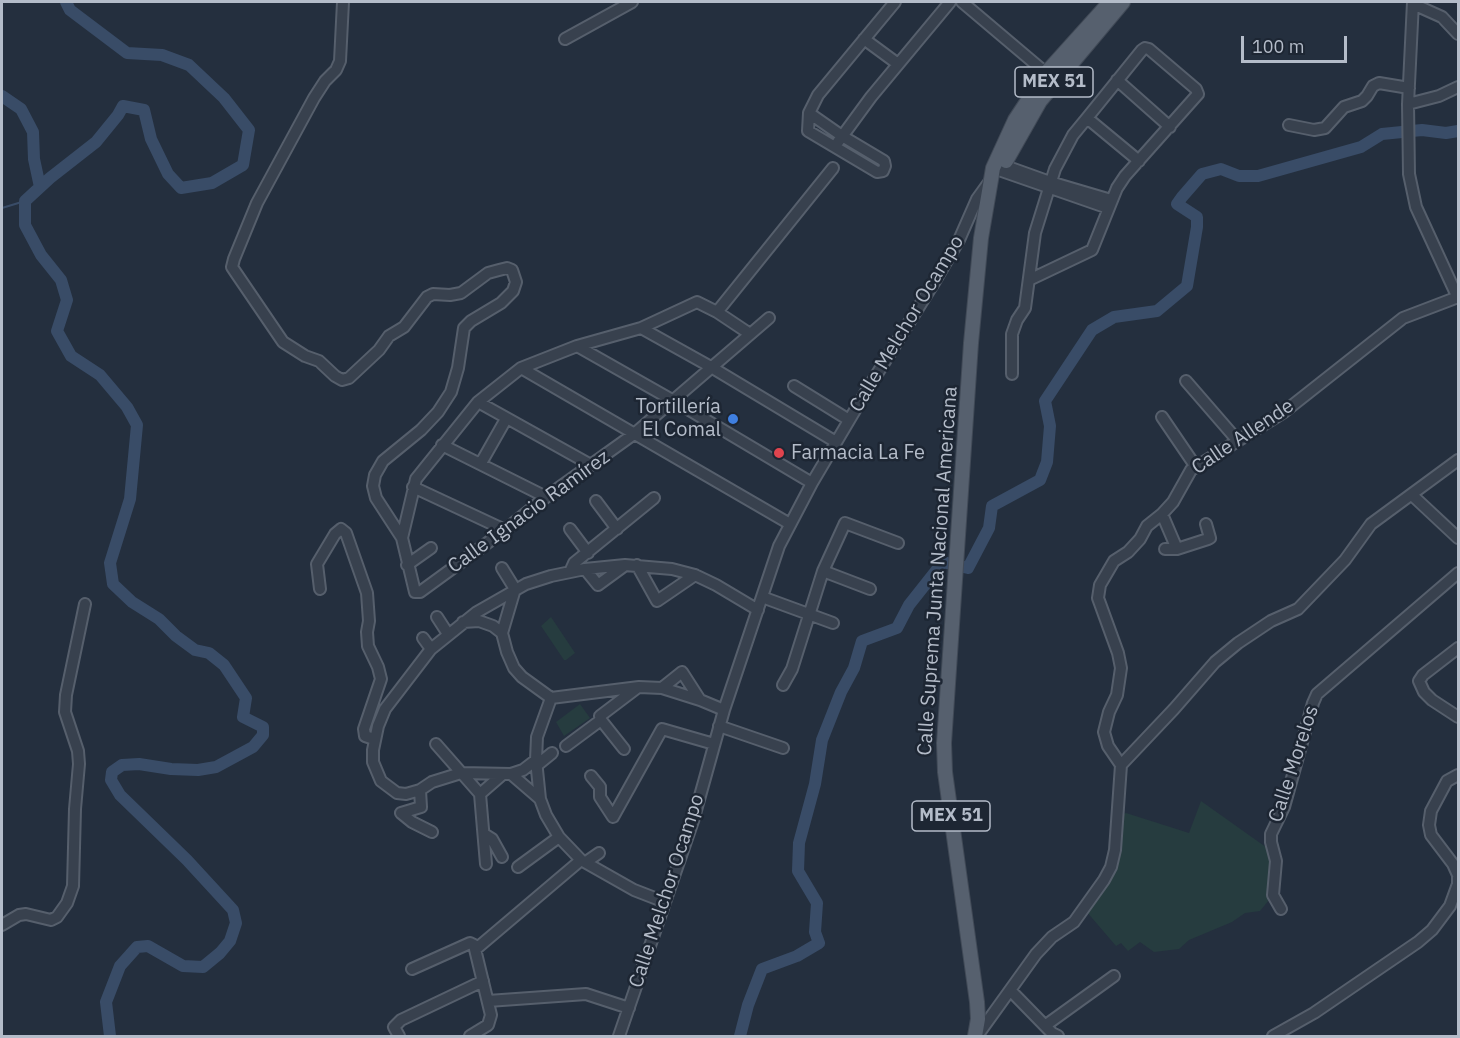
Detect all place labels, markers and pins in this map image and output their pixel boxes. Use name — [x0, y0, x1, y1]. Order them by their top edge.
place label: Tortillería El Comal — [635, 395, 721, 442]
marker: Tortillería El Comal — [726, 412, 740, 426]
place label: Farmacia La Fe — [791, 441, 925, 465]
marker: Farmacia La Fe — [772, 446, 786, 460]

